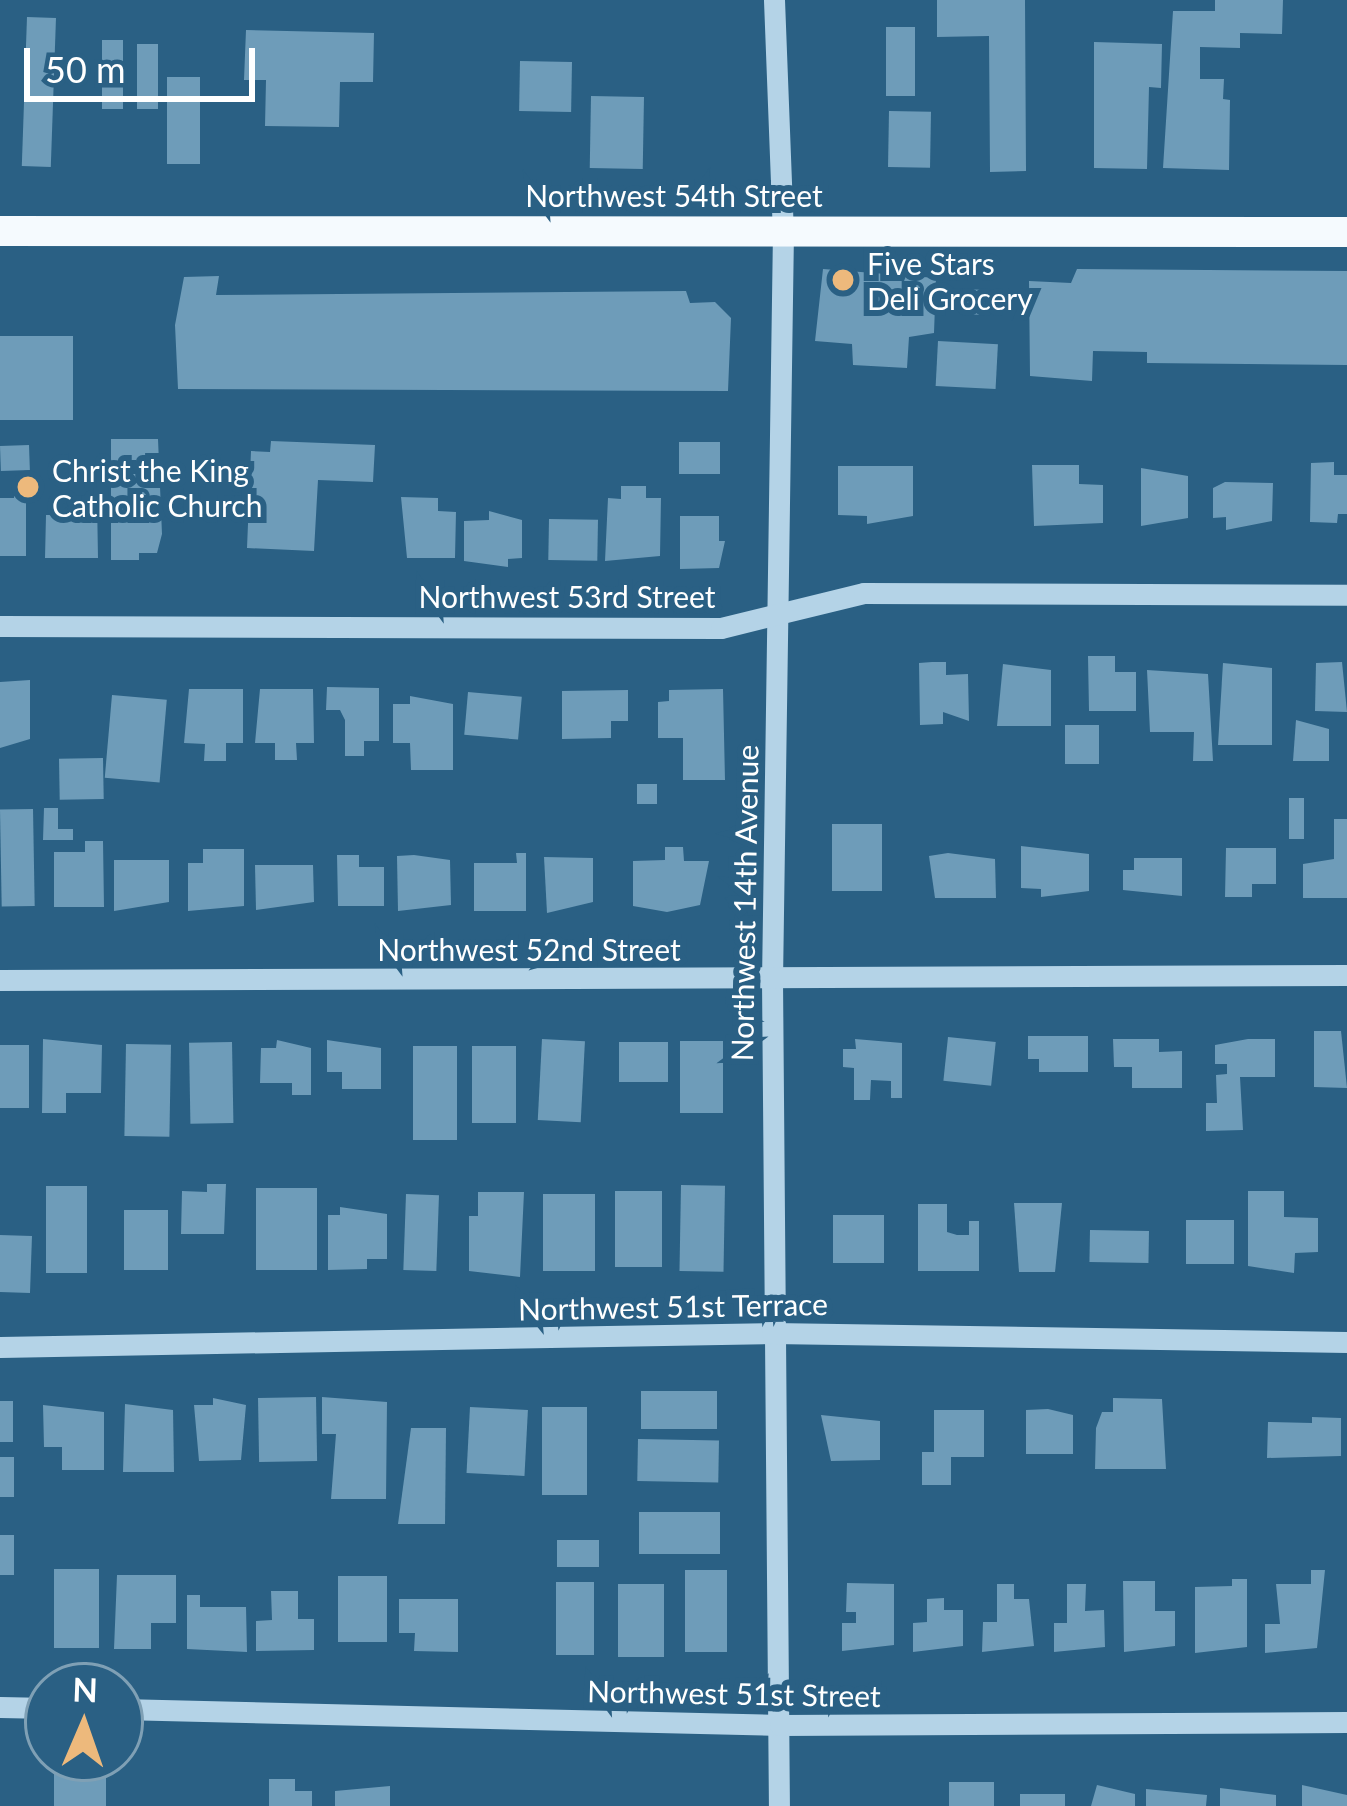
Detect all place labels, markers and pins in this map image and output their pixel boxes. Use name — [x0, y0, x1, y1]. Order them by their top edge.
place label: Five Stars Deli Grocery — [867, 245, 1033, 316]
marker: Five Stars Deli Grocery — [830, 267, 856, 293]
place label: Christ the King Catholic Church — [52, 452, 262, 522]
marker: Christ the King Catholic Church — [15, 474, 41, 500]

